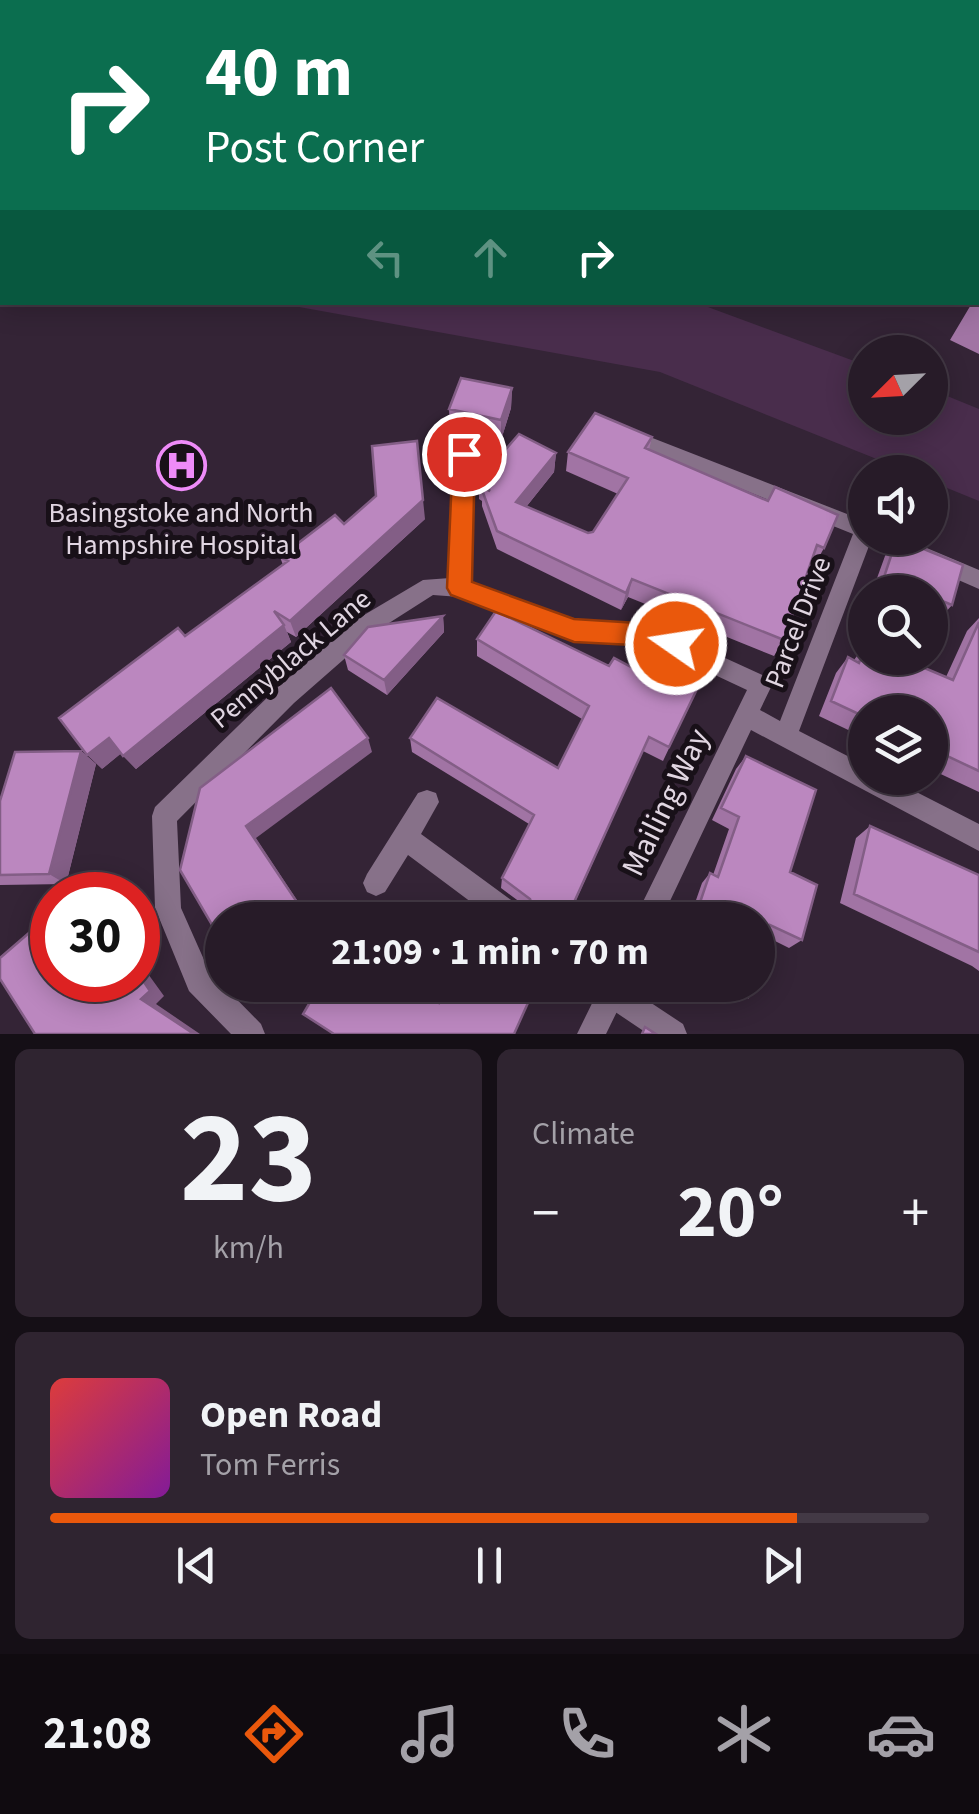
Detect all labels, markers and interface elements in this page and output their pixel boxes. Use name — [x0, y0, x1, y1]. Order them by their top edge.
text: 40 m — [205, 23, 353, 123]
icon: right — [40, 40, 170, 170]
text: Post Corner — [205, 116, 424, 180]
icon: left — [358, 230, 413, 285]
icon: ahead — [463, 230, 518, 285]
icon: right — [568, 230, 623, 285]
north arrow — [848, 335, 948, 435]
map controls — [848, 335, 948, 795]
pin — [422, 412, 507, 497]
icon: arrive — [437, 427, 492, 482]
hospital icon: Basingstoke and North Hampshire Hospital — [155, 439, 207, 491]
button: sound — [848, 455, 948, 555]
place label: Basingstoke and North Hampshire Hospital — [48, 493, 314, 565]
street label: Parcel Drive — [755, 551, 841, 694]
button: search — [848, 575, 948, 675]
street label: Pennyblack Lane — [202, 580, 380, 738]
position arrow — [624, 592, 728, 696]
button: layers — [848, 695, 948, 795]
street label: Mailing Way — [610, 721, 721, 884]
speed limit sign: 30 — [30, 872, 160, 1002]
text: 21:09 · 1 min · 70 m — [331, 925, 649, 979]
text: 23 — [180, 1067, 317, 1252]
text: Climate — [532, 1111, 635, 1157]
text: 20° — [677, 1159, 784, 1266]
text: − — [532, 1175, 559, 1253]
text: + — [902, 1175, 929, 1253]
text: km/h — [213, 1225, 284, 1271]
text: Open Road — [200, 1388, 382, 1442]
text: Tom Ferris — [200, 1442, 340, 1488]
icon: previous — [169, 1538, 224, 1593]
icon: pause — [462, 1538, 517, 1593]
icon: next — [755, 1538, 810, 1593]
icon: directions — [239, 1699, 309, 1769]
icon: music — [395, 1699, 465, 1769]
icon: phone — [552, 1699, 622, 1769]
icon: climate — [709, 1699, 779, 1769]
icon: car — [866, 1699, 936, 1769]
text: 21:08 — [43, 1702, 152, 1766]

